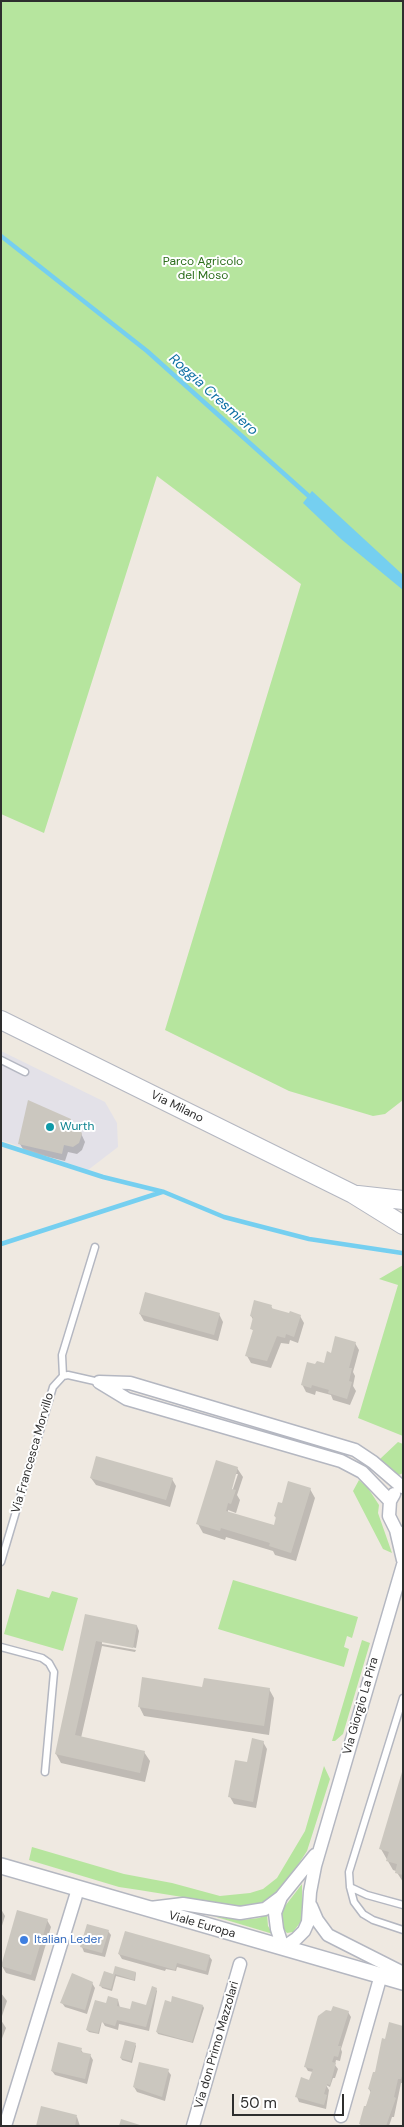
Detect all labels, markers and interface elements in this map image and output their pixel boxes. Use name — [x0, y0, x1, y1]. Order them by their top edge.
park label: Parco Agricolo del Moso — [163, 255, 243, 283]
water label: Roggia Cresmiero — [165, 351, 261, 439]
street label: Via Milano — [148, 1088, 206, 1126]
place label: Wurth — [60, 1120, 94, 1134]
marker: Wurth — [44, 1121, 56, 1133]
street label: Via Francesca Morvillo — [9, 1391, 57, 1515]
street label: Via Giorgio La Pira — [340, 1656, 382, 1756]
street label: Viale Europa — [167, 1909, 237, 1941]
place label: Italian Leder — [34, 1933, 102, 1947]
marker: Italian Leder — [18, 1934, 30, 1946]
street label: Via don Primo Mazzolari — [192, 1980, 242, 2110]
scale bar — [234, 2084, 346, 2116]
text: 50 m — [240, 2093, 277, 2113]

